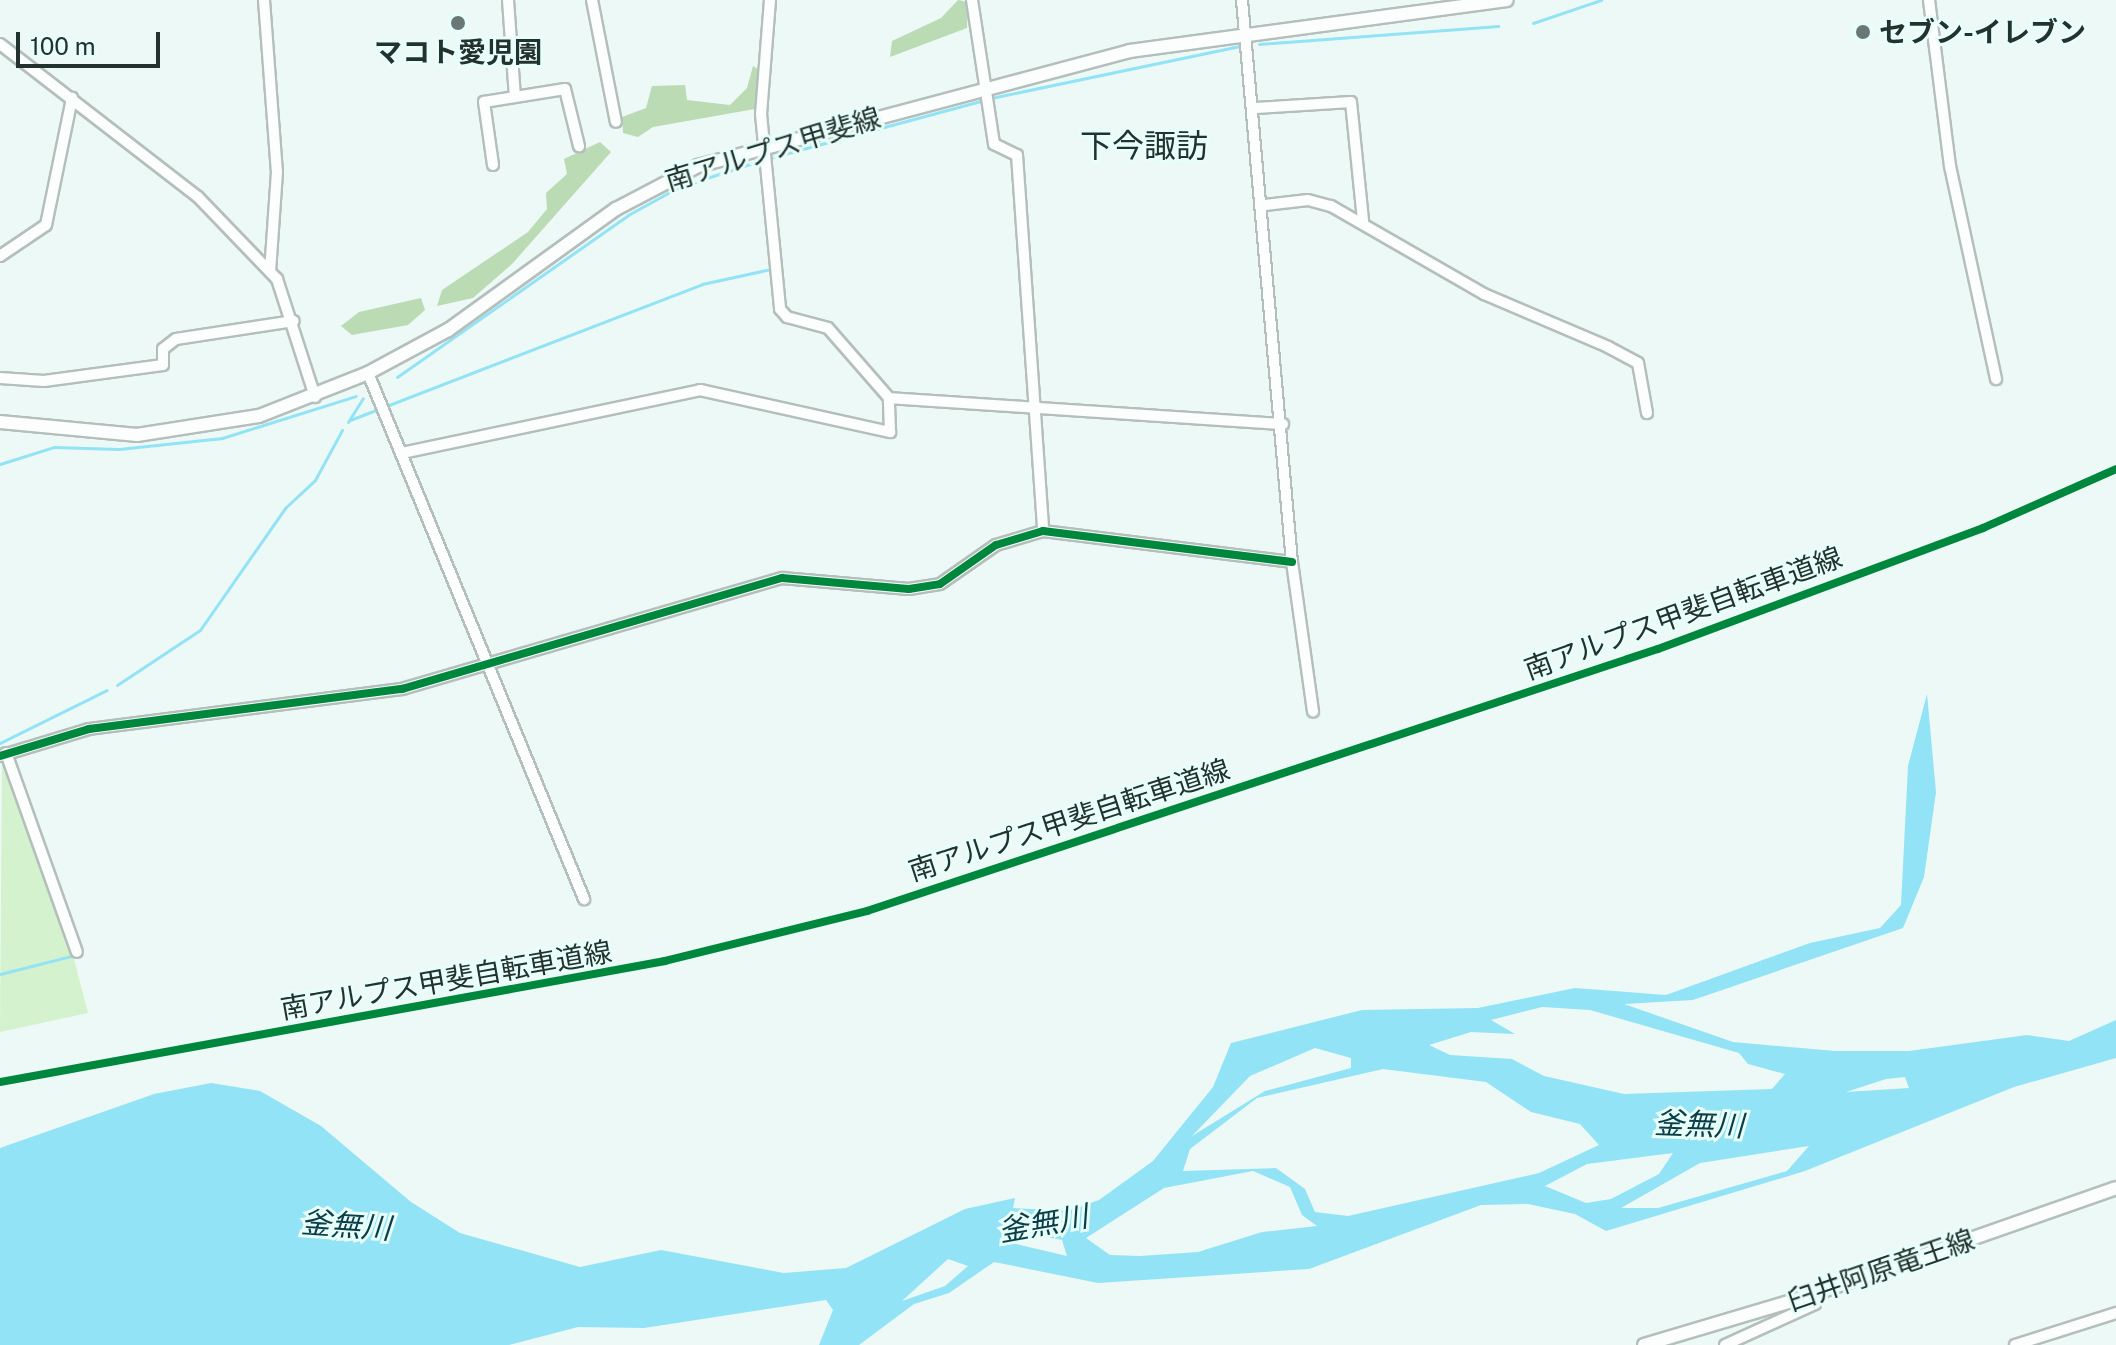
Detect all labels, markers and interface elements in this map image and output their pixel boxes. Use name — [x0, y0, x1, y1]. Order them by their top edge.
marker: マコト愛児園 — [449, 14, 467, 32]
place label: セブン-イレブン — [1879, 15, 2086, 49]
scale bar — [20, 16, 164, 66]
marker: セブン-イレブン — [1854, 23, 1872, 41]
text: 100 m — [30, 32, 96, 60]
place label: マコト愛児園 — [374, 35, 542, 69]
street label: 南アルプス甲斐線 — [661, 100, 885, 198]
district label: 下今諏訪 — [1080, 127, 1208, 165]
street label: 南アルプス甲斐自転車道線 — [1519, 540, 1847, 686]
street label: 南アルプス甲斐自転車道線 — [904, 752, 1234, 888]
street label: 南アルプス甲斐自転車道線 — [278, 934, 614, 1026]
water label: 釜無川 — [1653, 1104, 1745, 1144]
water label: 釜無川 — [996, 1197, 1090, 1249]
water label: 釜無川 — [300, 1204, 392, 1246]
street label: 臼井阿原竜王線 — [1783, 1222, 1979, 1318]

